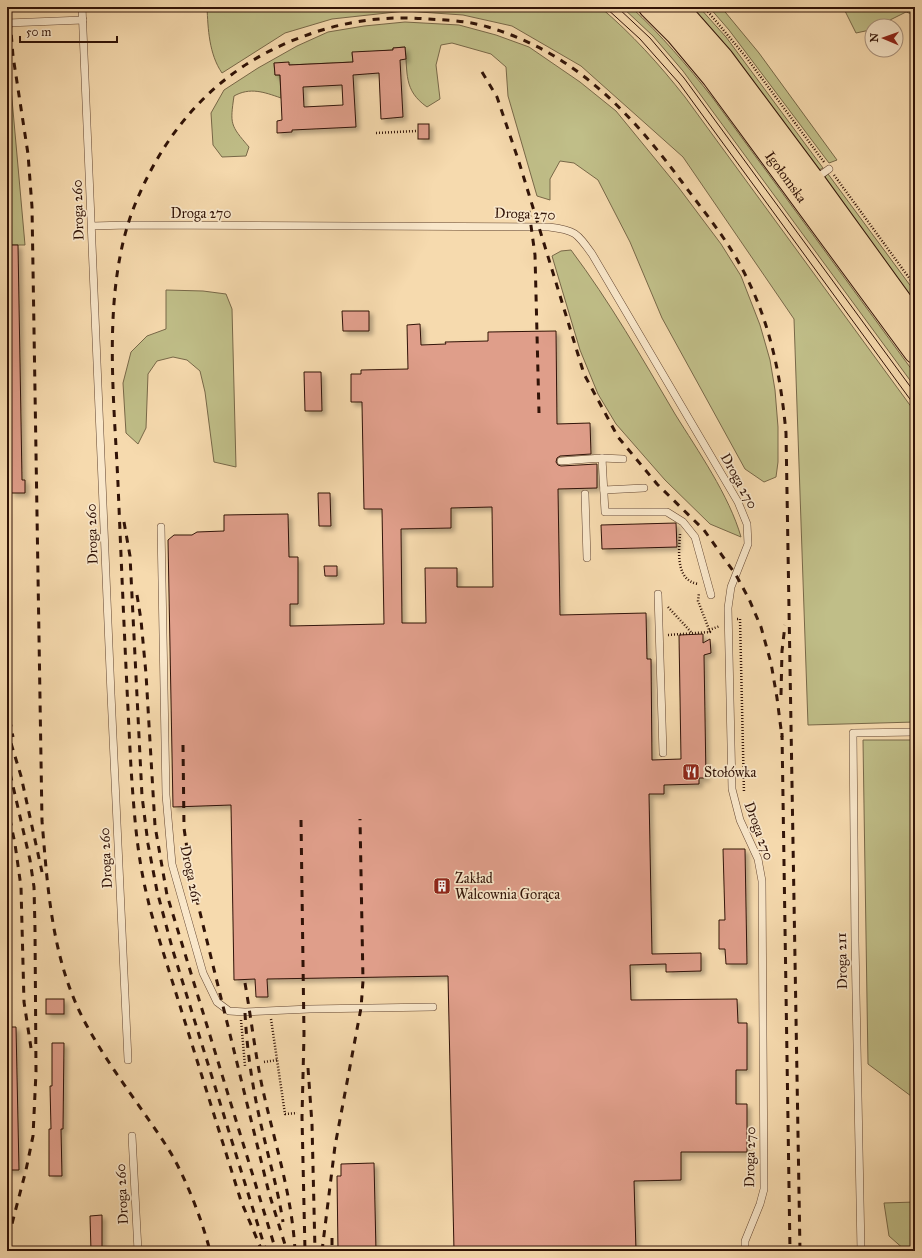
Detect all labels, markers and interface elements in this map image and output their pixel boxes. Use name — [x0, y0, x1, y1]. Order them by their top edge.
scale bar — [20, 18, 117, 44]
north arrow — [864, 18, 904, 58]
text: 50 m — [26, 25, 51, 39]
text: N — [868, 32, 881, 43]
street label: Igołomska — [762, 148, 811, 206]
street label: Droga 260 — [68, 179, 88, 241]
street label: Droga 270 — [494, 204, 556, 224]
street label: Droga 270 — [171, 205, 232, 222]
street label: Droga 270 — [717, 450, 761, 512]
street label: Droga 260 — [82, 503, 102, 565]
restaurant icon: Stołówka — [681, 762, 701, 782]
place label: Stołówka — [704, 764, 756, 781]
street label: Droga 270 — [741, 799, 777, 863]
street label: Droga 260 — [96, 827, 116, 889]
street label: Droga 261 — [177, 844, 205, 905]
place label: Zakład Walcownia Gorąca — [455, 870, 560, 903]
building icon: Zakład Walcownia Gorąca — [432, 876, 452, 896]
street label: Droga 211 — [833, 932, 851, 990]
street label: Droga 270 — [741, 1126, 759, 1188]
street label: Droga 260 — [112, 1163, 132, 1225]

